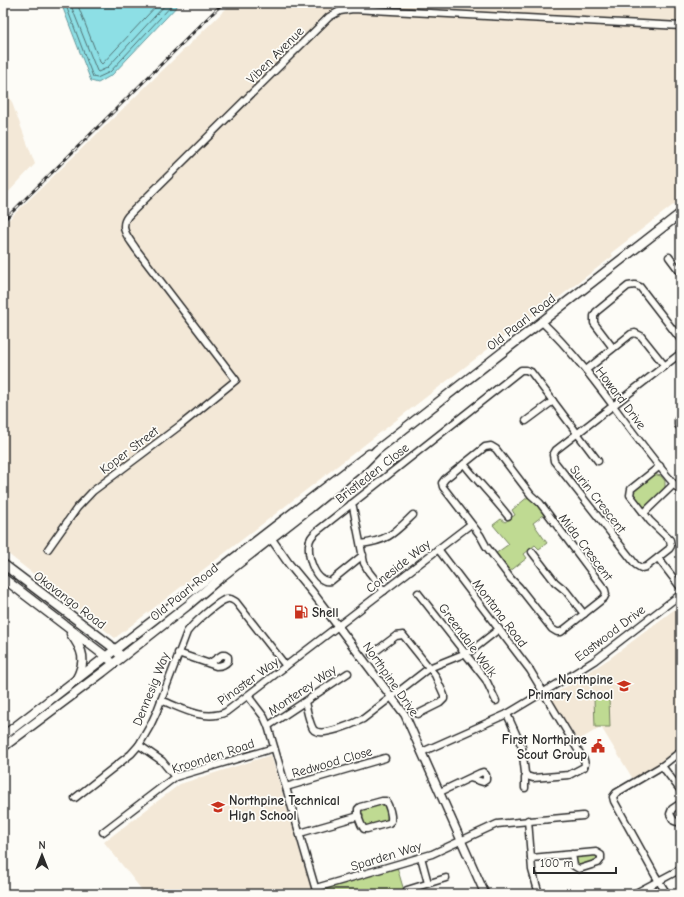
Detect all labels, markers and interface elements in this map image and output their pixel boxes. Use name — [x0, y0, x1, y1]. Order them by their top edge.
street label: Viben Avenue — [243, 23, 307, 87]
street label: Old Paarl Road — [484, 291, 558, 353]
street label: Howard Drive — [593, 364, 650, 433]
street label: Koper Street — [97, 422, 162, 477]
street label: Bristleden Close — [332, 439, 412, 506]
street label: Surin Crescent — [567, 462, 630, 537]
street label: Mida Crescent — [556, 510, 617, 585]
street label: Coneside Way — [363, 536, 433, 596]
street label: Old Paarl Road — [147, 560, 221, 624]
street label: Okavango Road — [31, 568, 109, 632]
street label: Montana Road — [470, 576, 530, 650]
street label: Greendale Walk — [436, 600, 501, 680]
street label: Eastwood Drive — [572, 601, 649, 664]
fuel station icon: Shell — [293, 604, 309, 620]
place label: Shell — [312, 605, 338, 620]
street label: Northpine Drive — [360, 639, 422, 719]
street label: Dennesig Way — [129, 650, 173, 728]
street label: Pinaster Way — [215, 654, 282, 708]
street label: Monterey Way — [265, 662, 339, 718]
place label: Northpine Primary School — [528, 672, 614, 702]
school or university icon: Northpine Primary School — [616, 678, 632, 694]
place label: First Northpine Scout Group — [502, 732, 588, 762]
street label: Kroonden Road — [170, 736, 256, 776]
public building icon: First Northpine Scout Group — [590, 738, 606, 754]
street label: Redwood Close — [290, 743, 374, 781]
place label: Northpine Technical High School — [229, 793, 340, 823]
school or university icon: Northpine Technical High School — [210, 799, 226, 815]
north arrow — [22, 835, 62, 875]
street label: Sparden Way — [349, 838, 423, 874]
text: N — [38, 839, 46, 852]
scale bar — [534, 849, 616, 875]
text: 100 m — [540, 856, 573, 870]

